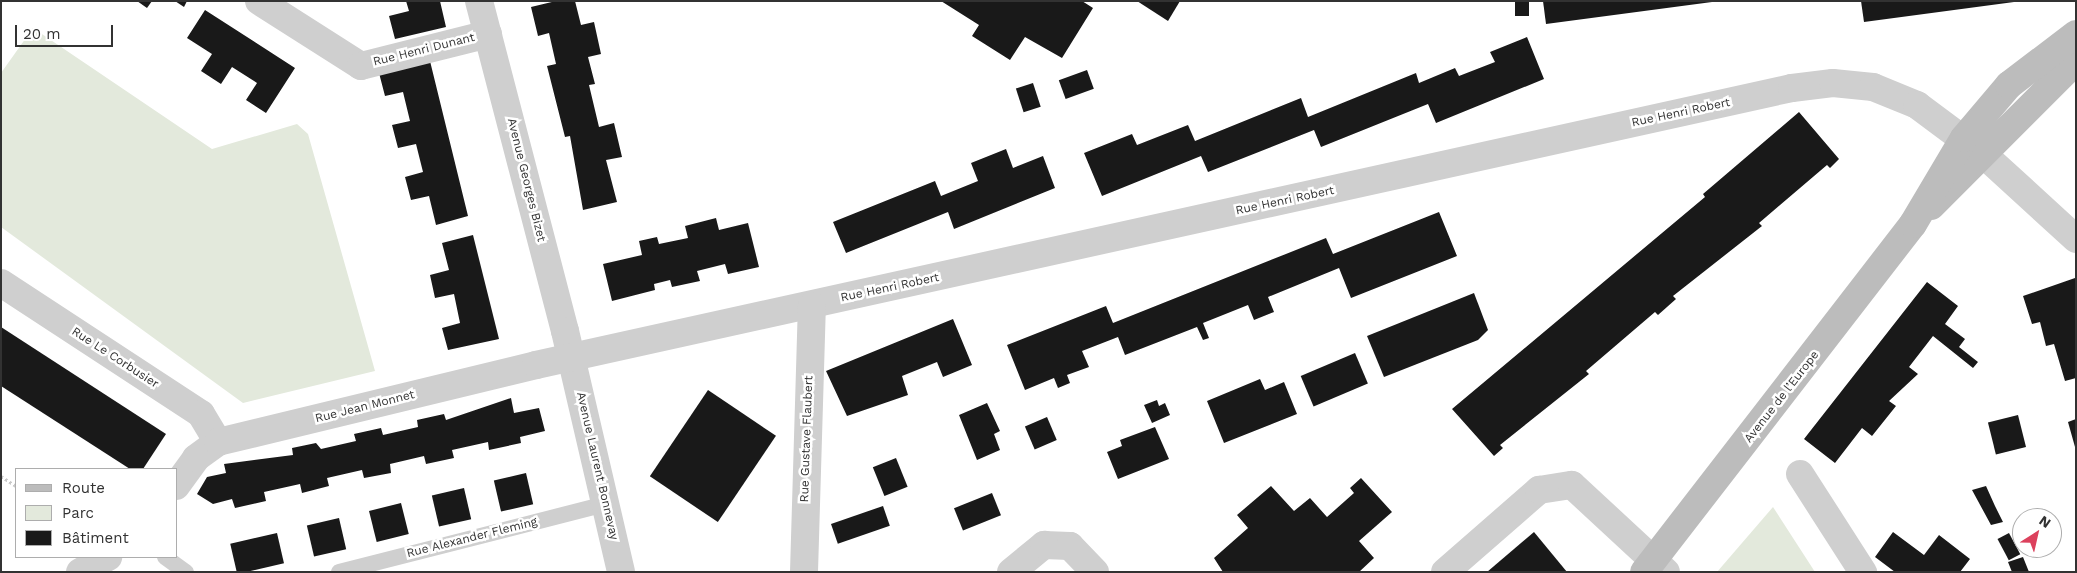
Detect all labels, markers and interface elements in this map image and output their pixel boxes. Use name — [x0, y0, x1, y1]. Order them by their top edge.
scale bar — [18, 15, 115, 47]
text: 20 m — [23, 25, 61, 43]
street label: Rue Henri Dunant — [372, 30, 476, 70]
street label: Rue Henri Robert — [1630, 96, 1732, 130]
street label: Avenue Georges Bizet — [504, 117, 548, 243]
street label: Rue Henri Robert — [1234, 184, 1336, 218]
street label: Rue Henri Robert — [839, 271, 941, 305]
street label: Rue Le Corbusier — [69, 324, 161, 392]
street label: Avenue de l’Europe — [1742, 348, 1822, 446]
street label: Rue Gustave Flaubert — [798, 375, 816, 503]
street label: Rue Jean Monnet — [314, 388, 416, 426]
street label: Avenue Laurent Bonnevay — [573, 391, 621, 541]
legend — [15, 468, 178, 558]
text: Route — [62, 479, 105, 497]
text: Parc — [62, 504, 94, 522]
north arrow — [2012, 508, 2062, 558]
text: N — [2036, 512, 2054, 531]
street label: Rue Alexander Fleming — [405, 515, 539, 561]
text: Bâtiment — [62, 529, 129, 547]

